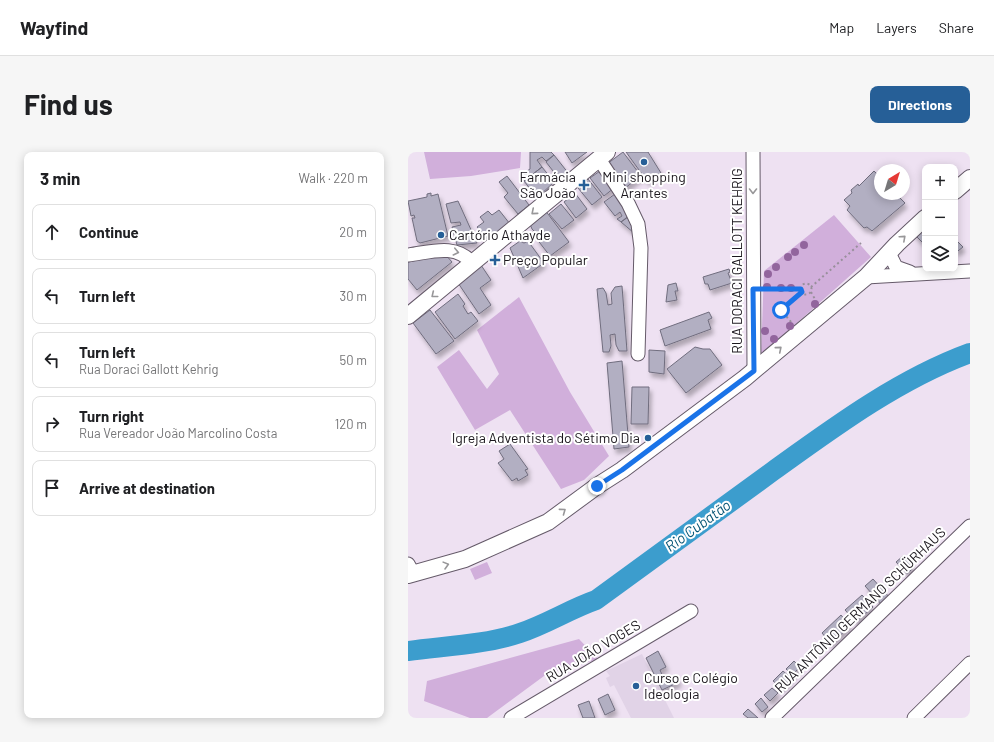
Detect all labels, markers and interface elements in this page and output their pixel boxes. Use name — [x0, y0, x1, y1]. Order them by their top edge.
text: Wayfind — [20, 16, 88, 39]
text: Map — [829, 19, 854, 36]
text: Layers — [876, 19, 917, 36]
text: Share — [939, 19, 974, 36]
button: Directions — [870, 86, 970, 123]
text: Find us — [24, 87, 113, 121]
marker: Mini shopping Arantes — [639, 157, 649, 167]
north arrow — [874, 164, 910, 200]
map controls — [922, 164, 958, 272]
button: + — [922, 164, 958, 200]
text: 3 min — [40, 168, 80, 188]
place label: Farmácia São João — [520, 168, 576, 201]
place label: Mini shopping Arantes — [602, 168, 686, 201]
street label: RUA DORACI GALLOTT KEHRIG — [728, 168, 745, 354]
text: Walk · 220 m — [298, 170, 368, 186]
marker: Farmácia São João — [579, 180, 589, 190]
one-way arrow — [749, 188, 757, 194]
button: − — [922, 200, 958, 236]
one-way arrow — [531, 208, 539, 215]
icon: ahead — [41, 221, 63, 243]
text: Continue — [79, 223, 139, 241]
text: 20 m — [339, 224, 367, 240]
place label: Cartório Athayde — [449, 226, 551, 243]
marker: Cartório Athayde — [436, 230, 446, 240]
one-way arrow — [898, 236, 906, 243]
button: layers — [922, 236, 958, 272]
one-way arrow — [453, 248, 459, 256]
place label: Preço Popular — [503, 251, 588, 268]
marker: Preço Popular — [490, 255, 500, 265]
icon: left — [41, 285, 63, 307]
text: Turn left — [79, 287, 135, 305]
text: 30 m — [340, 288, 367, 304]
one-way arrow — [431, 290, 438, 297]
route start — [772, 301, 790, 319]
text: Turn left — [79, 343, 135, 361]
one-way arrow — [775, 347, 782, 354]
icon: left — [41, 349, 63, 371]
text: 50 m — [340, 352, 367, 368]
text: Rua Doraci Gallott Kehrig — [79, 361, 219, 377]
text: Turn right — [79, 407, 144, 425]
icon: right — [41, 413, 63, 435]
text: 120 m — [335, 416, 367, 432]
text: Rua Vereador João Marcolino Costa — [79, 425, 278, 441]
place label: Igreja Adventista do Sétimo Dia — [452, 429, 640, 446]
marker: Igreja Adventista do Sétimo Dia — [643, 433, 653, 443]
icon: arrive — [41, 477, 63, 499]
route end — [588, 477, 606, 495]
text: Arrive at destination — [79, 479, 215, 497]
water label: Rio Cubatão — [661, 495, 734, 555]
one-way arrow — [559, 509, 566, 516]
street label: RUA ANTÔNIO GERMANO SCHÜRHAUS — [771, 523, 949, 696]
one-way arrow — [442, 561, 449, 569]
street label: RUA JOÃO VOGES — [542, 616, 643, 685]
place label: Curso e Colégio Ideologia — [644, 669, 738, 702]
marker: Curso e Colégio Ideologia — [631, 681, 641, 691]

